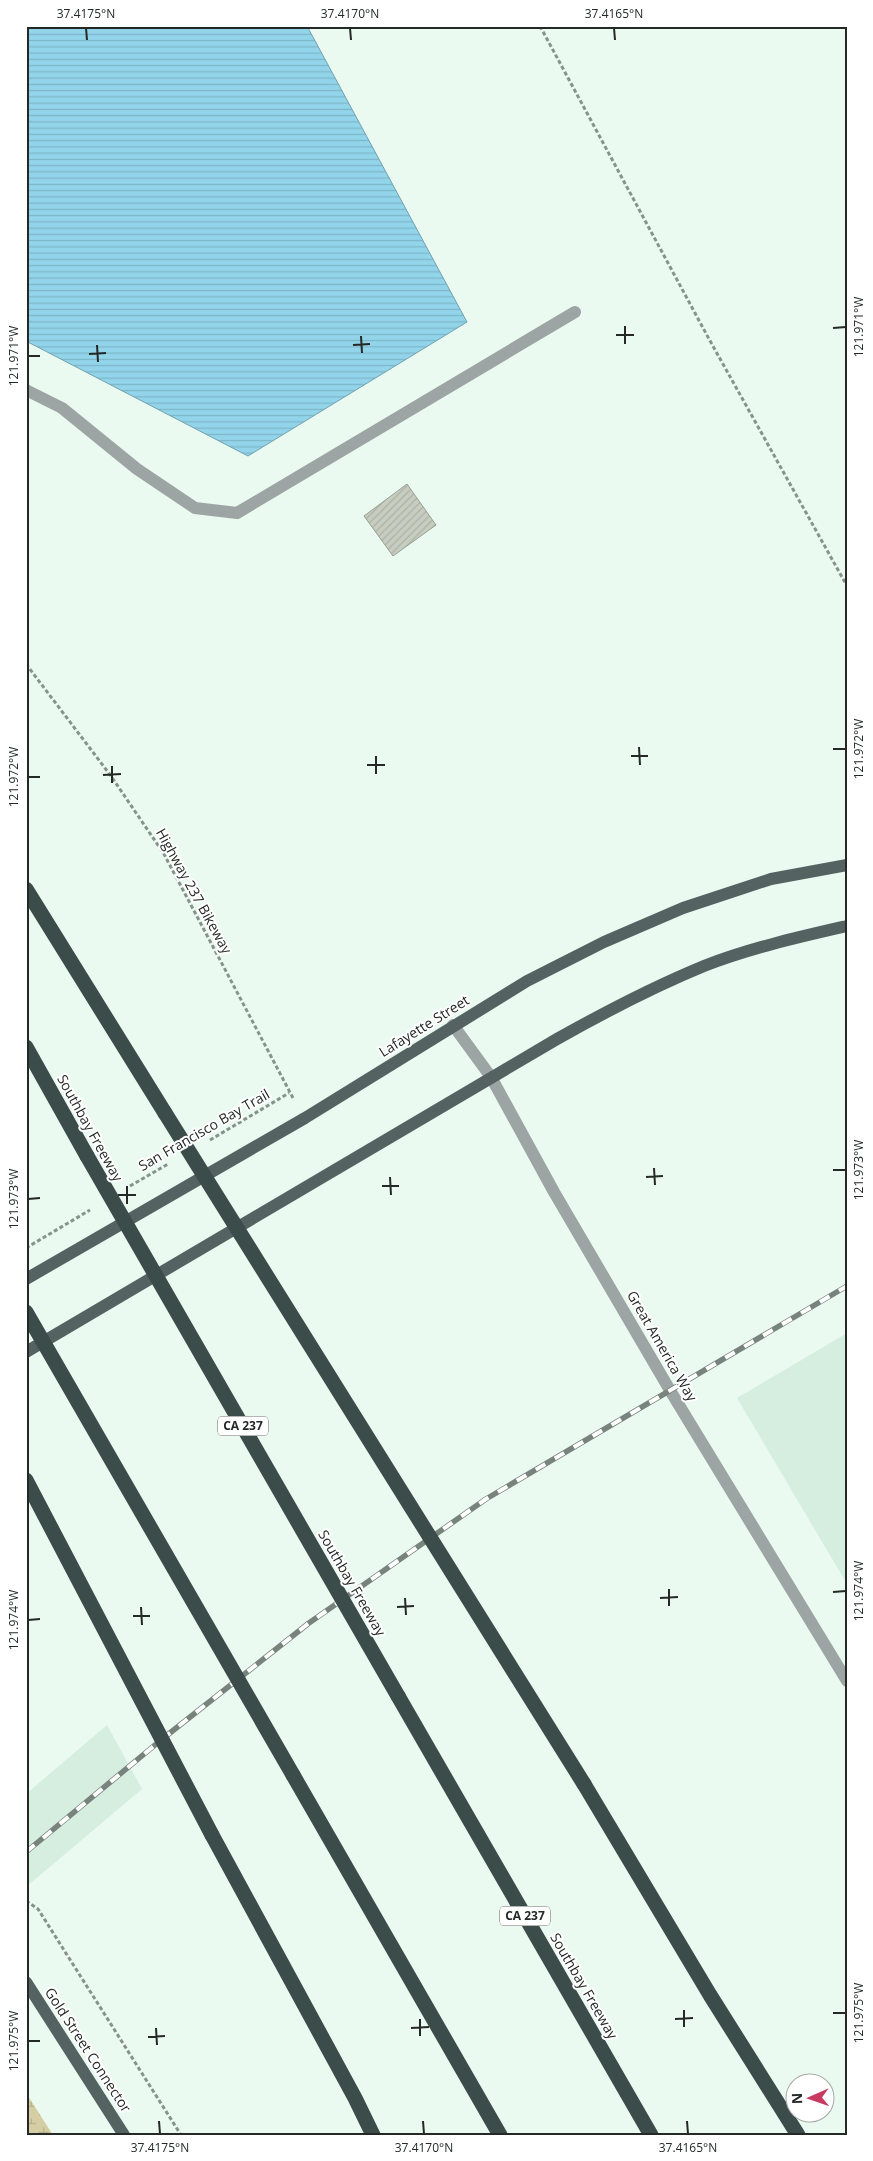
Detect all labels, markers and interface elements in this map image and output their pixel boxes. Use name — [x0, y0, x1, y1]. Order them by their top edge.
text: 37.4175°N — [57, 5, 115, 22]
text: 37.4170°N — [321, 5, 379, 22]
text: 37.4165°N — [585, 5, 643, 22]
text: 121.971°W — [850, 297, 867, 357]
text: 121.971°W — [5, 326, 22, 386]
text: 121.972°W — [850, 719, 867, 779]
text: 121.972°W — [5, 747, 22, 807]
street label: Highway 237 Bikeway — [152, 825, 237, 958]
street label: Lafayette Street — [375, 990, 472, 1061]
street label: Southbay Freeway — [53, 1071, 128, 1186]
street label: San Francisco Bay Trail — [135, 1084, 273, 1175]
text: 121.973°W — [850, 1140, 867, 1200]
text: 121.973°W — [5, 1169, 22, 1229]
street label: Great America Way — [623, 1287, 702, 1405]
road number: CA 237 — [218, 1416, 268, 1435]
street label: Southbay Freeway — [314, 1526, 391, 1640]
text: 121.974°W — [850, 1561, 867, 1621]
text: 121.974°W — [5, 1590, 22, 1650]
road number: CA 237 — [500, 1906, 550, 1925]
street label: Southbay Freeway — [546, 1929, 623, 2043]
text: 121.975°W — [850, 1983, 867, 2043]
street label: Gold Street Connector — [41, 1984, 136, 2116]
text: 121.975°W — [5, 2011, 22, 2071]
north arrow — [786, 2074, 836, 2124]
text: N — [787, 2092, 806, 2104]
text: 37.4175°N — [131, 2139, 189, 2156]
text: 37.4170°N — [395, 2139, 453, 2156]
text: 37.4165°N — [659, 2139, 717, 2156]

